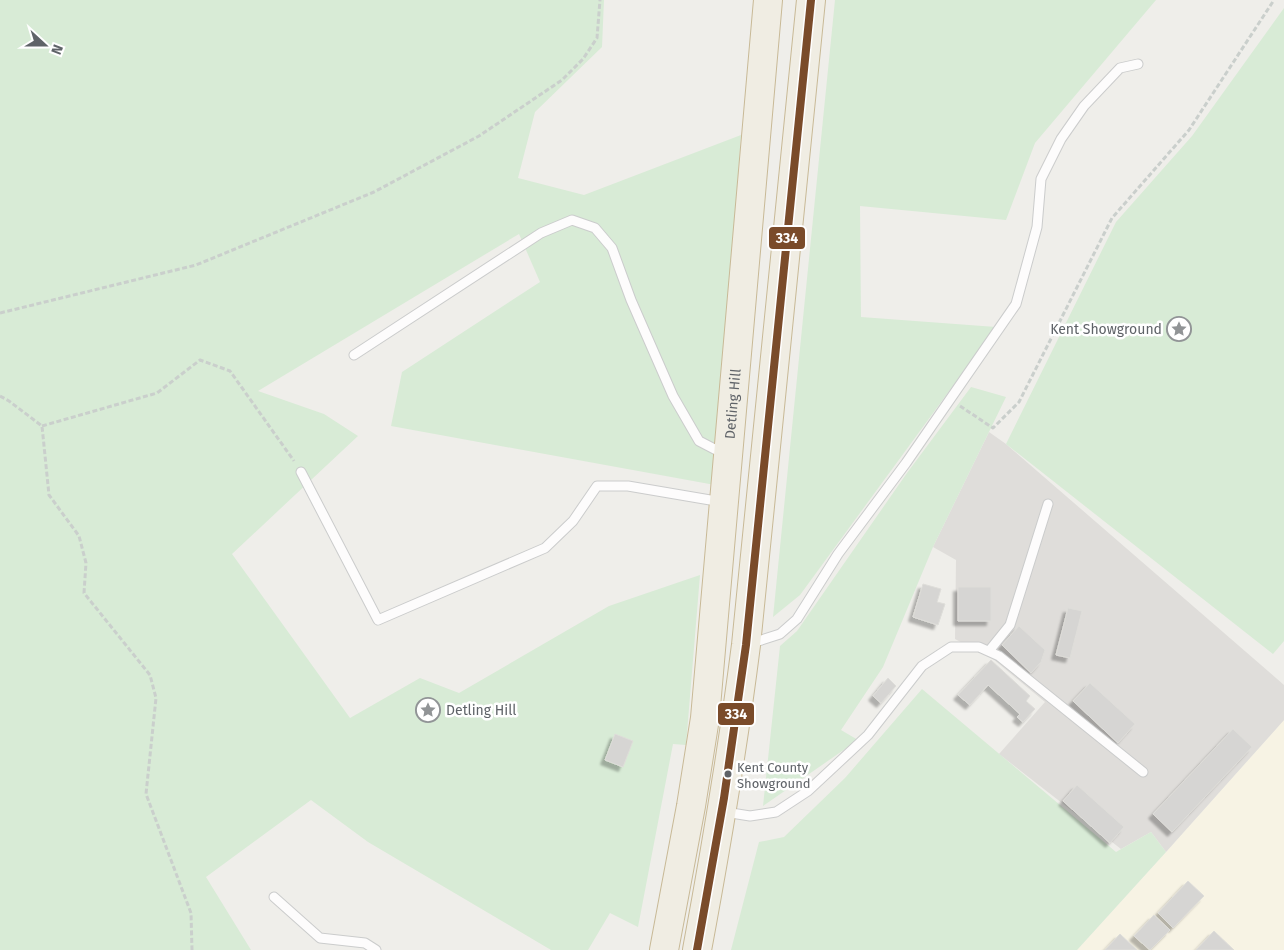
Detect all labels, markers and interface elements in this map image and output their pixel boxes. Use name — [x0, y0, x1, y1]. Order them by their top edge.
north arrow — [20, 20, 70, 70]
text: N — [47, 42, 66, 57]
line badge: 334 — [768, 226, 806, 250]
text: 334 — [775, 230, 798, 247]
place icon: Kent Showground — [1166, 316, 1192, 342]
place label: Kent Showground — [1050, 321, 1162, 338]
street label: Detling Hill — [722, 368, 745, 440]
place icon: Detling Hill — [415, 697, 441, 723]
place label: Detling Hill — [446, 702, 516, 719]
line badge: 334 — [717, 702, 755, 726]
text: 334 — [724, 706, 747, 723]
place label: Kent County Showground — [737, 760, 811, 791]
marker: Kent County Showground — [723, 769, 733, 779]

